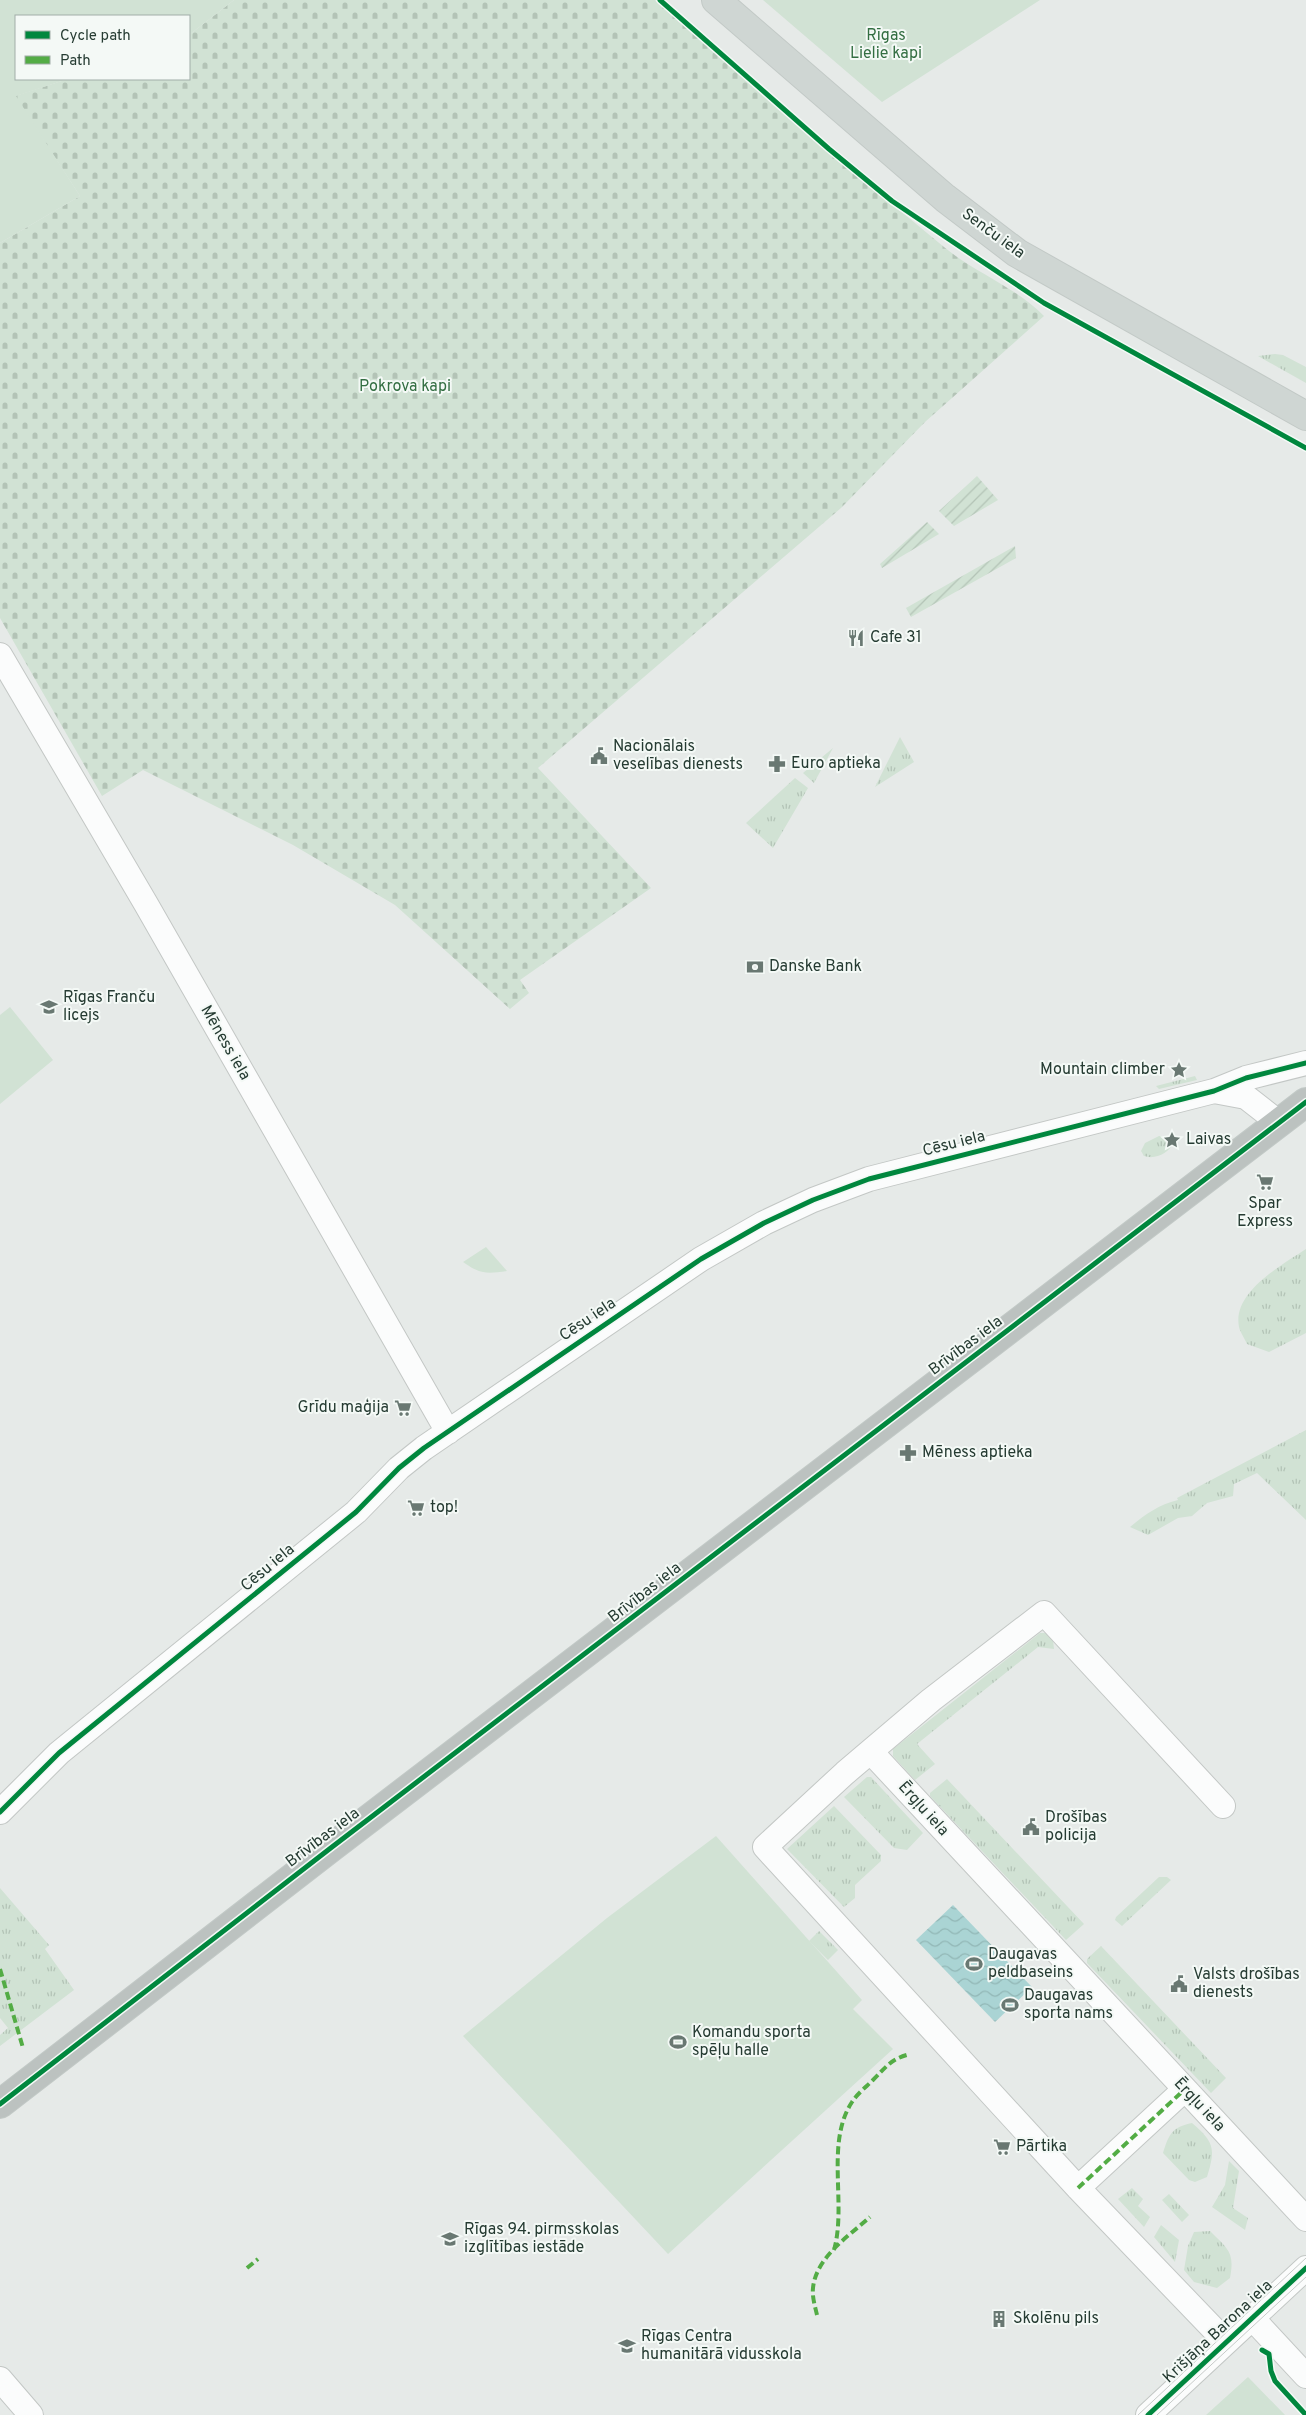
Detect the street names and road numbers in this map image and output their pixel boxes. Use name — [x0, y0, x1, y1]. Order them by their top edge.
street label: Senču iela — [957, 204, 1029, 264]
street label: Mēness iela — [195, 1002, 255, 1084]
street label: Cēsu iela — [921, 1127, 987, 1161]
street label: Cēsu iela — [556, 1294, 620, 1346]
street label: Brīvības iela — [925, 1312, 1007, 1380]
street label: Cēsu iela — [237, 1540, 299, 1596]
street label: Brīvības iela — [604, 1558, 686, 1628]
street label: Ērgļu iela — [893, 1776, 954, 1840]
street label: Brīvības iela — [282, 1804, 364, 1872]
street label: Ērgļu iela — [1169, 2072, 1230, 2136]
street label: Krišjāņa Barona iela — [1159, 2276, 1277, 2388]

